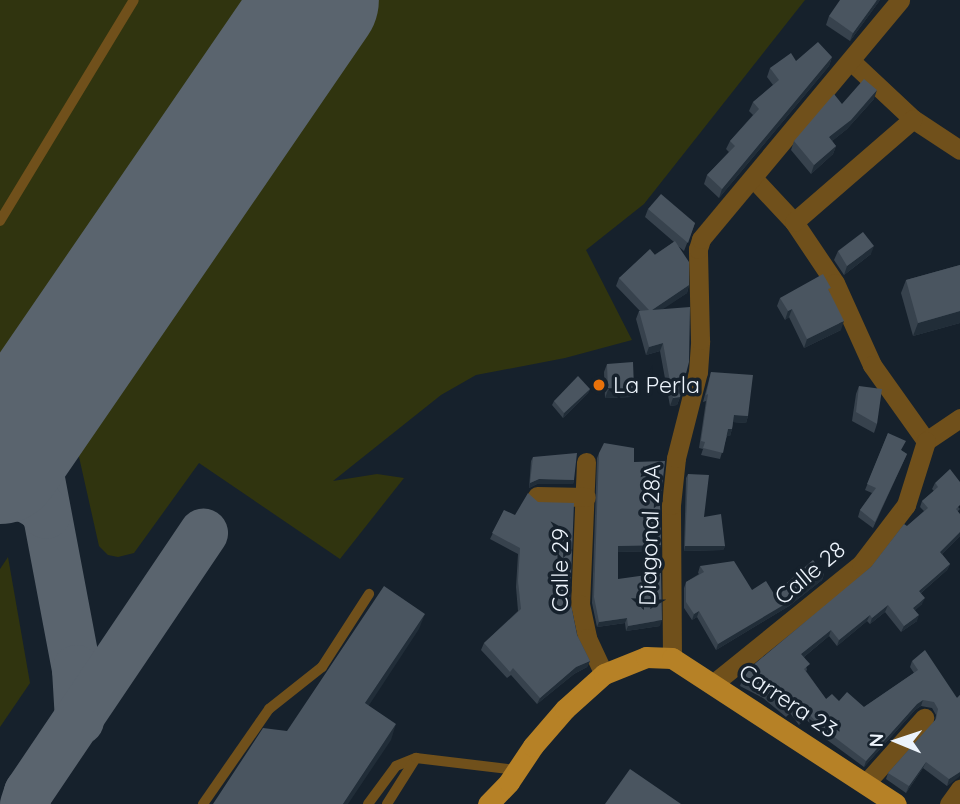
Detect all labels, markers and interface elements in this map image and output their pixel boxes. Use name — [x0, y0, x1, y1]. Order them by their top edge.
place label: La Perla — [613, 371, 700, 399]
marker: La Perla — [591, 377, 607, 393]
street label: Diagonal 28A — [634, 464, 666, 606]
street label: Calle 29 — [546, 528, 574, 612]
street label: Calle 28 — [769, 536, 851, 610]
street label: Carrera 23 — [734, 658, 842, 744]
north arrow — [862, 706, 932, 776]
text: N — [864, 733, 888, 748]

